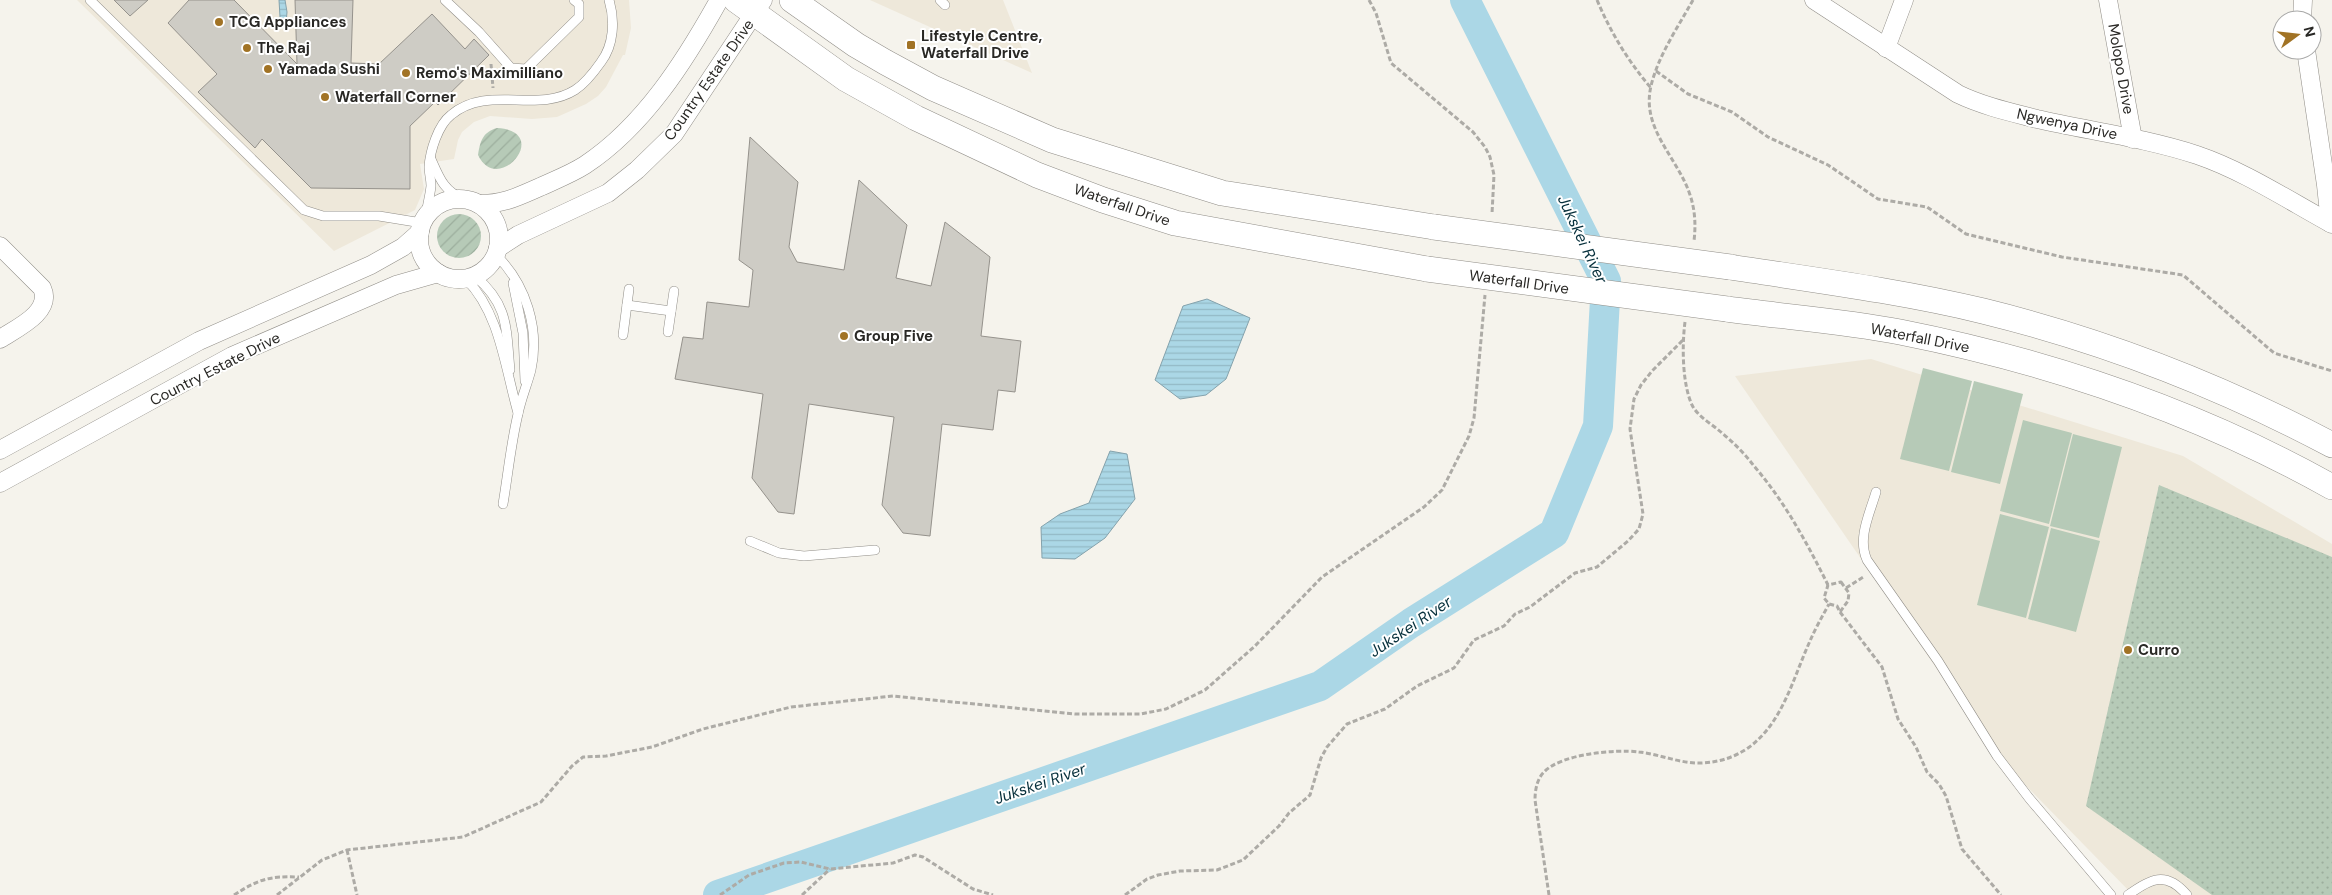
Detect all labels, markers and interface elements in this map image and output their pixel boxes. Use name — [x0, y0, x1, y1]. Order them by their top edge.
north arrow — [2272, 10, 2322, 60]
place label: TCG Appliances — [229, 12, 346, 32]
street label: Country Estate Drive — [660, 15, 758, 145]
marker: TCG Appliances — [213, 16, 225, 28]
street label: Molopo Drive — [2103, 22, 2139, 116]
text: N — [2300, 24, 2320, 39]
place label: Lifestyle Centre, Waterfall Drive — [921, 26, 1043, 63]
place label: The Raj — [257, 38, 310, 58]
marker: Lifestyle Centre, Waterfall Drive — [905, 39, 917, 51]
marker: The Raj — [241, 42, 253, 54]
place label: Yamada Sushi — [278, 59, 380, 79]
marker: Yamada Sushi — [262, 63, 274, 75]
place label: Remo's Maximilliano — [416, 63, 563, 83]
marker: Remo's Maximilliano — [400, 67, 412, 79]
place label: Waterfall Corner — [335, 87, 456, 107]
marker: Waterfall Corner — [319, 91, 331, 103]
street label: Ngwenya Drive — [2015, 104, 2119, 144]
street label: Waterfall Drive — [1071, 179, 1173, 231]
water label: Jukskei River — [1553, 192, 1613, 288]
street label: Waterfall Drive — [1468, 265, 1570, 299]
street label: Waterfall Drive — [1869, 319, 1971, 357]
place label: Group Five — [854, 326, 933, 346]
street label: Country Estate Drive — [146, 327, 284, 411]
marker: Group Five — [838, 330, 850, 342]
water label: Jukskei River — [1365, 591, 1456, 662]
place label: Curro — [2138, 640, 2180, 660]
marker: Curro — [2122, 644, 2134, 656]
water label: Jukskei River — [992, 758, 1090, 809]

